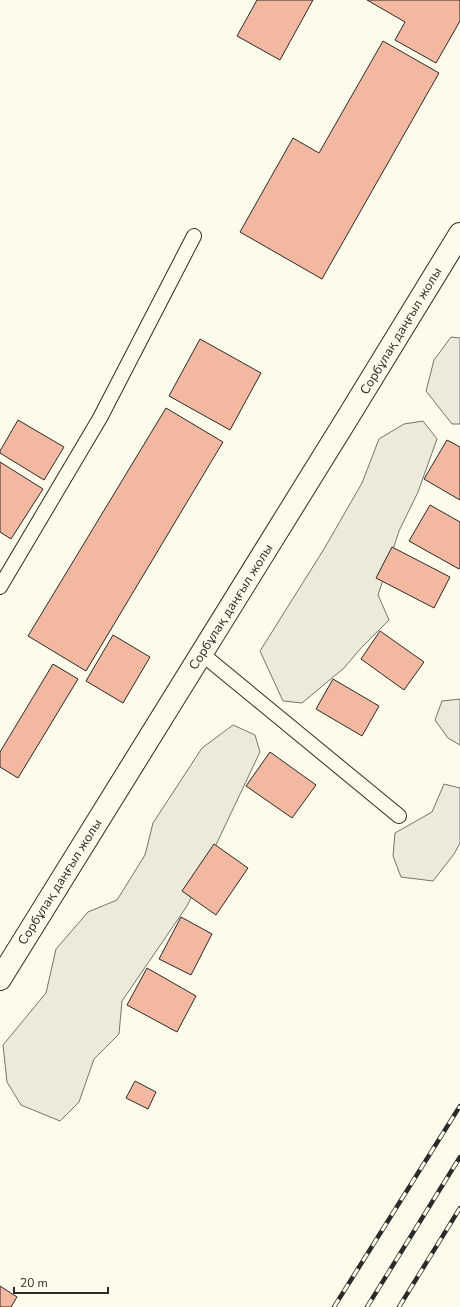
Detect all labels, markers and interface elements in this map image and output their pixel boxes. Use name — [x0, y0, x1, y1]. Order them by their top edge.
street label: Сорбұлақ даңғыл жолы — [356, 264, 446, 398]
street label: Сорбұлақ даңғыл жолы — [185, 540, 277, 674]
street label: Сорбұлақ даңғыл жолы — [14, 815, 106, 949]
scale bar — [14, 1269, 108, 1295]
text: 20 m — [20, 1275, 48, 1291]

